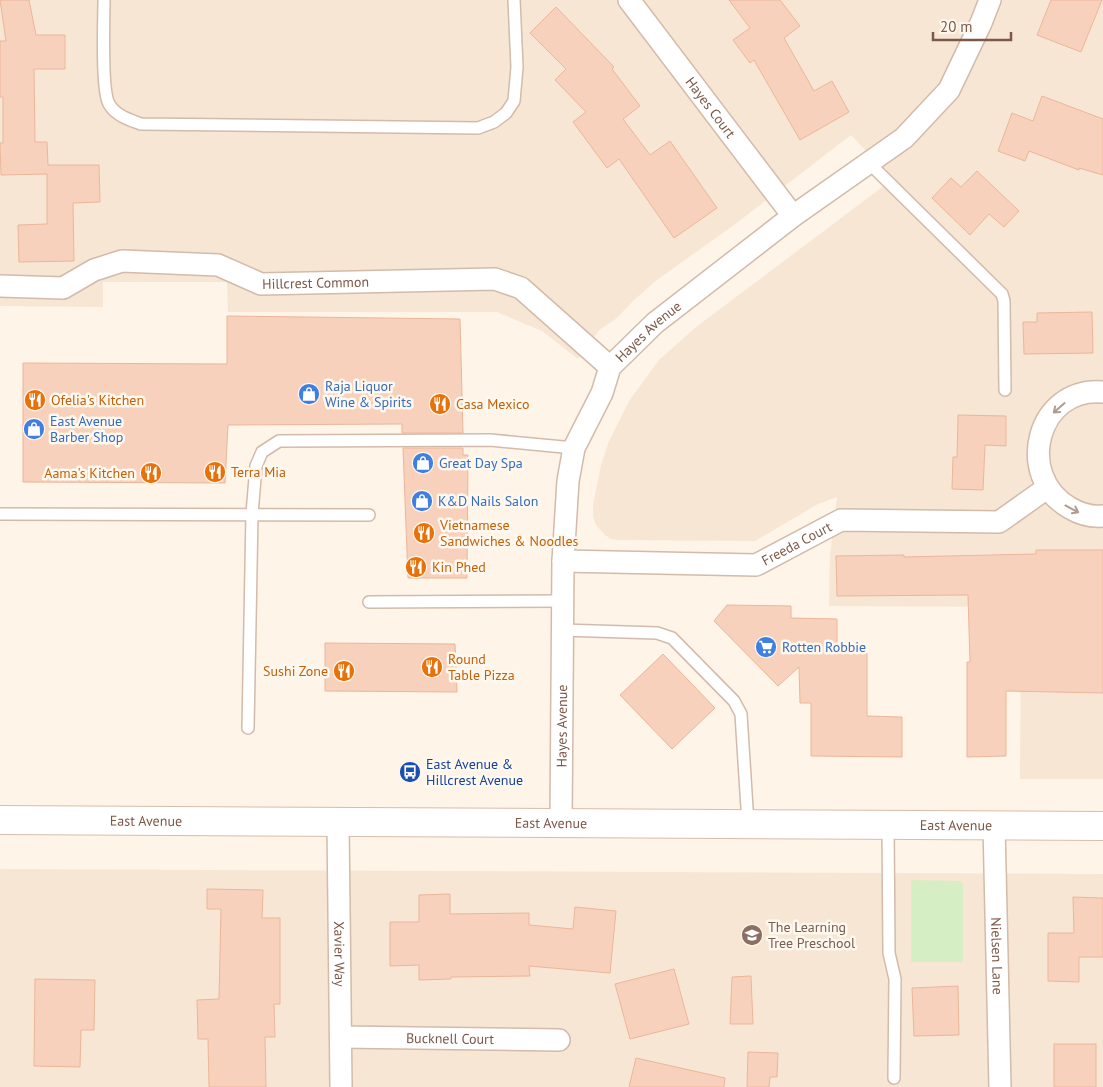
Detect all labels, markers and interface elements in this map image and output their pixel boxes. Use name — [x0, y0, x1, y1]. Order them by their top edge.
scale bar — [933, 10, 1010, 42]
text: 20 m — [940, 17, 973, 36]
street label: Hayes Court — [682, 73, 740, 142]
street label: Hillcrest Common — [262, 273, 369, 293]
street label: Hayes Avenue — [612, 297, 685, 366]
place label: Raja Liquor Wine & Spirits — [325, 377, 412, 411]
shop icon: Raja Liquor Wine & Spirits — [297, 382, 321, 406]
restaurant icon: Ofelia's Kitchen — [23, 388, 47, 412]
place label: Ofelia's Kitchen — [51, 391, 144, 409]
restaurant icon: Casa Mexico — [428, 392, 452, 416]
place label: Casa Mexico — [456, 395, 530, 413]
one-way arrow — [1053, 402, 1065, 414]
place label: East Avenue Barber Shop — [50, 412, 123, 446]
shop icon: East Avenue Barber Shop — [22, 417, 46, 441]
shop icon: Great Day Spa — [411, 451, 435, 475]
place label: Great Day Spa — [439, 454, 523, 472]
restaurant icon: Terra Mia — [203, 460, 227, 484]
restaurant icon: Aama's Kitchen — [139, 461, 163, 485]
place label: Terra Mia — [231, 463, 286, 481]
place label: Aama's Kitchen — [44, 464, 135, 482]
shop icon: K&D Nails Salon — [410, 489, 434, 513]
place label: K&D Nails Salon — [438, 492, 538, 510]
one-way arrow — [1064, 504, 1079, 514]
place label: Vietnamese Sandwiches & Noodles — [439, 516, 579, 550]
street label: Freeda Court — [758, 517, 835, 569]
restaurant icon: Vietnamese Sandwiches & Noodles — [412, 521, 436, 545]
restaurant icon: Kin Phed — [404, 555, 428, 579]
place label: Kin Phed — [432, 558, 486, 576]
supermarket icon: Rotten Robbie — [754, 635, 778, 659]
place label: Rotten Robbie — [782, 638, 866, 656]
place label: Round Table Pizza — [448, 650, 515, 684]
restaurant icon: Round Table Pizza — [420, 655, 444, 679]
restaurant icon: Sushi Zone — [332, 659, 356, 683]
place label: Sushi Zone — [263, 662, 328, 680]
street label: Hayes Avenue — [552, 685, 571, 767]
place label: East Avenue & Hillcrest Avenue — [426, 755, 523, 789]
bus stop icon: East Avenue & Hillcrest Avenue — [398, 760, 422, 784]
street label: East Avenue — [110, 812, 182, 830]
street label: East Avenue — [515, 814, 587, 832]
street label: East Avenue — [920, 816, 992, 834]
street label: Nielsen Lane — [987, 917, 1007, 995]
place label: The Learning Tree Preschool — [768, 918, 855, 952]
street label: Xavier Way — [330, 921, 349, 987]
school or university icon: The Learning Tree Preschool — [740, 923, 764, 947]
street label: Bucknell Court — [406, 1029, 494, 1048]

